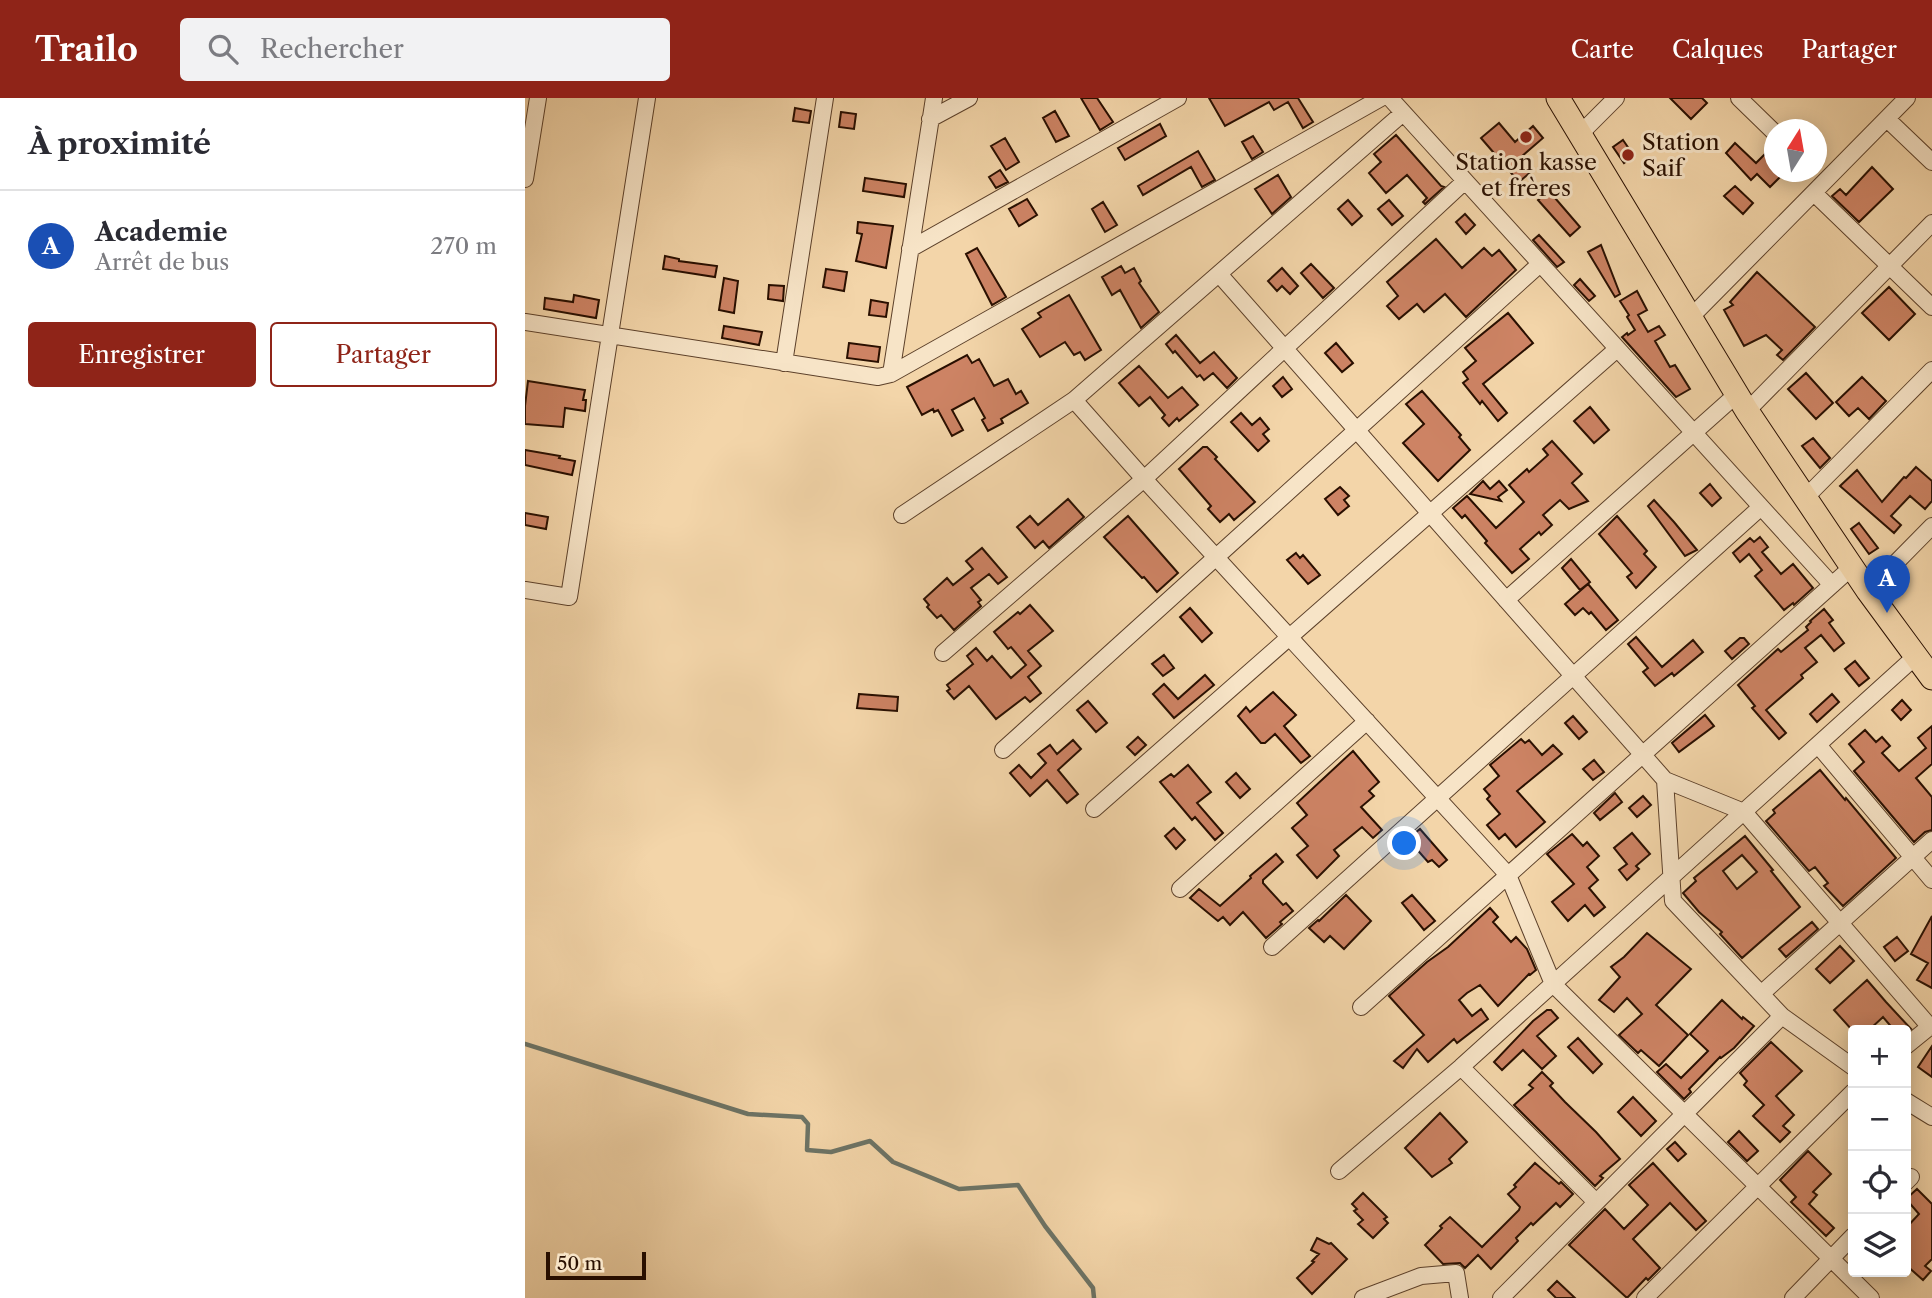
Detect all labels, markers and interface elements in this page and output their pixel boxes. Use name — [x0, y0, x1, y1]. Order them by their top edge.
search box — [180, 18, 670, 81]
text: Trailo — [35, 29, 138, 70]
icon: search — [204, 30, 242, 68]
text: Rechercher — [260, 33, 404, 65]
text: Carte — [1571, 35, 1634, 64]
text: Calques — [1672, 35, 1763, 64]
text: Partager — [1801, 35, 1897, 64]
north arrow — [1764, 119, 1827, 182]
text: À proximité — [28, 125, 211, 162]
place label: Station Saif — [1642, 128, 1720, 182]
marker: Station kasse et frères — [1518, 129, 1534, 145]
marker: Station Saif — [1620, 147, 1636, 163]
place label: Station kasse et frères — [1455, 148, 1597, 202]
text: Academie — [95, 216, 228, 248]
text: A — [42, 232, 60, 260]
text: 270 m — [430, 232, 497, 260]
text: Arrêt de bus — [95, 248, 229, 276]
button: Enregistrer — [28, 322, 256, 387]
button: Partager — [270, 322, 497, 387]
pin: A — [1864, 555, 1910, 613]
your location — [1387, 826, 1421, 860]
map controls — [1848, 1025, 1911, 1277]
button: + — [1848, 1025, 1911, 1088]
button: − — [1848, 1088, 1911, 1151]
button: locate — [1848, 1151, 1911, 1214]
button: layers — [1848, 1214, 1911, 1277]
scale bar — [546, 1249, 646, 1281]
text: 50 m — [557, 1252, 602, 1275]

